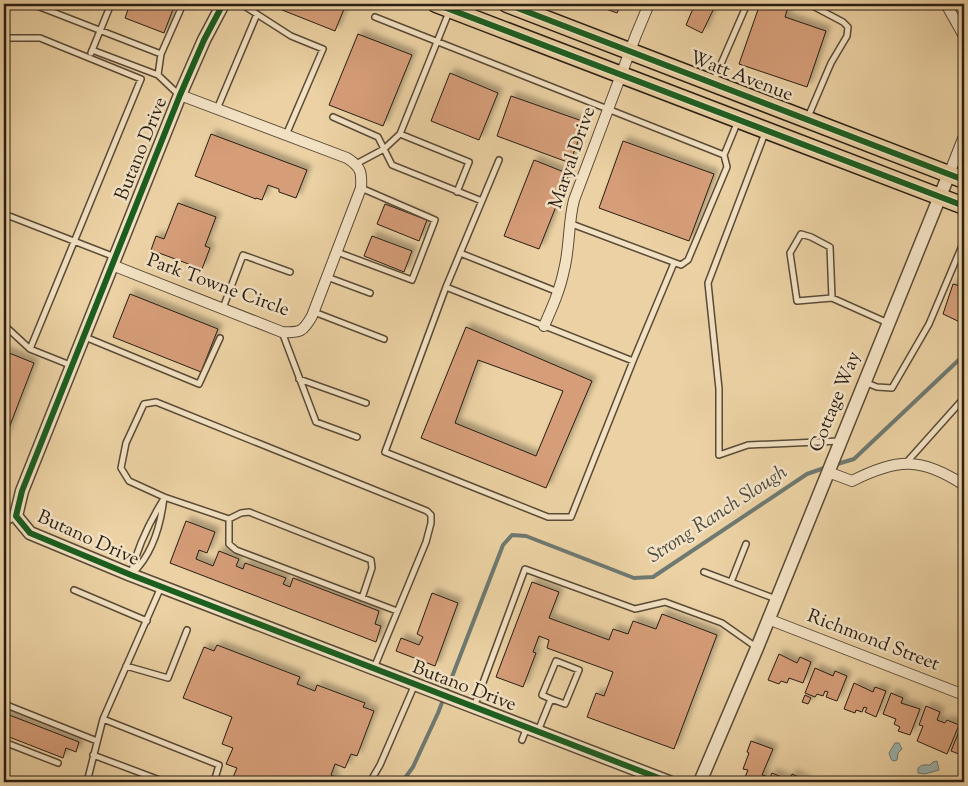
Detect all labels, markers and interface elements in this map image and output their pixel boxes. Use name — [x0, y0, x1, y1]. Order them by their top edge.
street label: Watt Avenue — [685, 45, 797, 109]
street label: Butano Drive — [109, 93, 175, 205]
street label: Maryal Drive — [543, 103, 603, 213]
street label: Park Towne Circle — [143, 248, 293, 324]
street label: Cottage Way — [804, 347, 869, 456]
water label: Strong Ranch Slough — [642, 459, 794, 571]
street label: Butano Drive — [33, 504, 144, 574]
street label: Richmond Street — [803, 603, 943, 679]
street label: Butano Drive — [408, 655, 520, 719]

